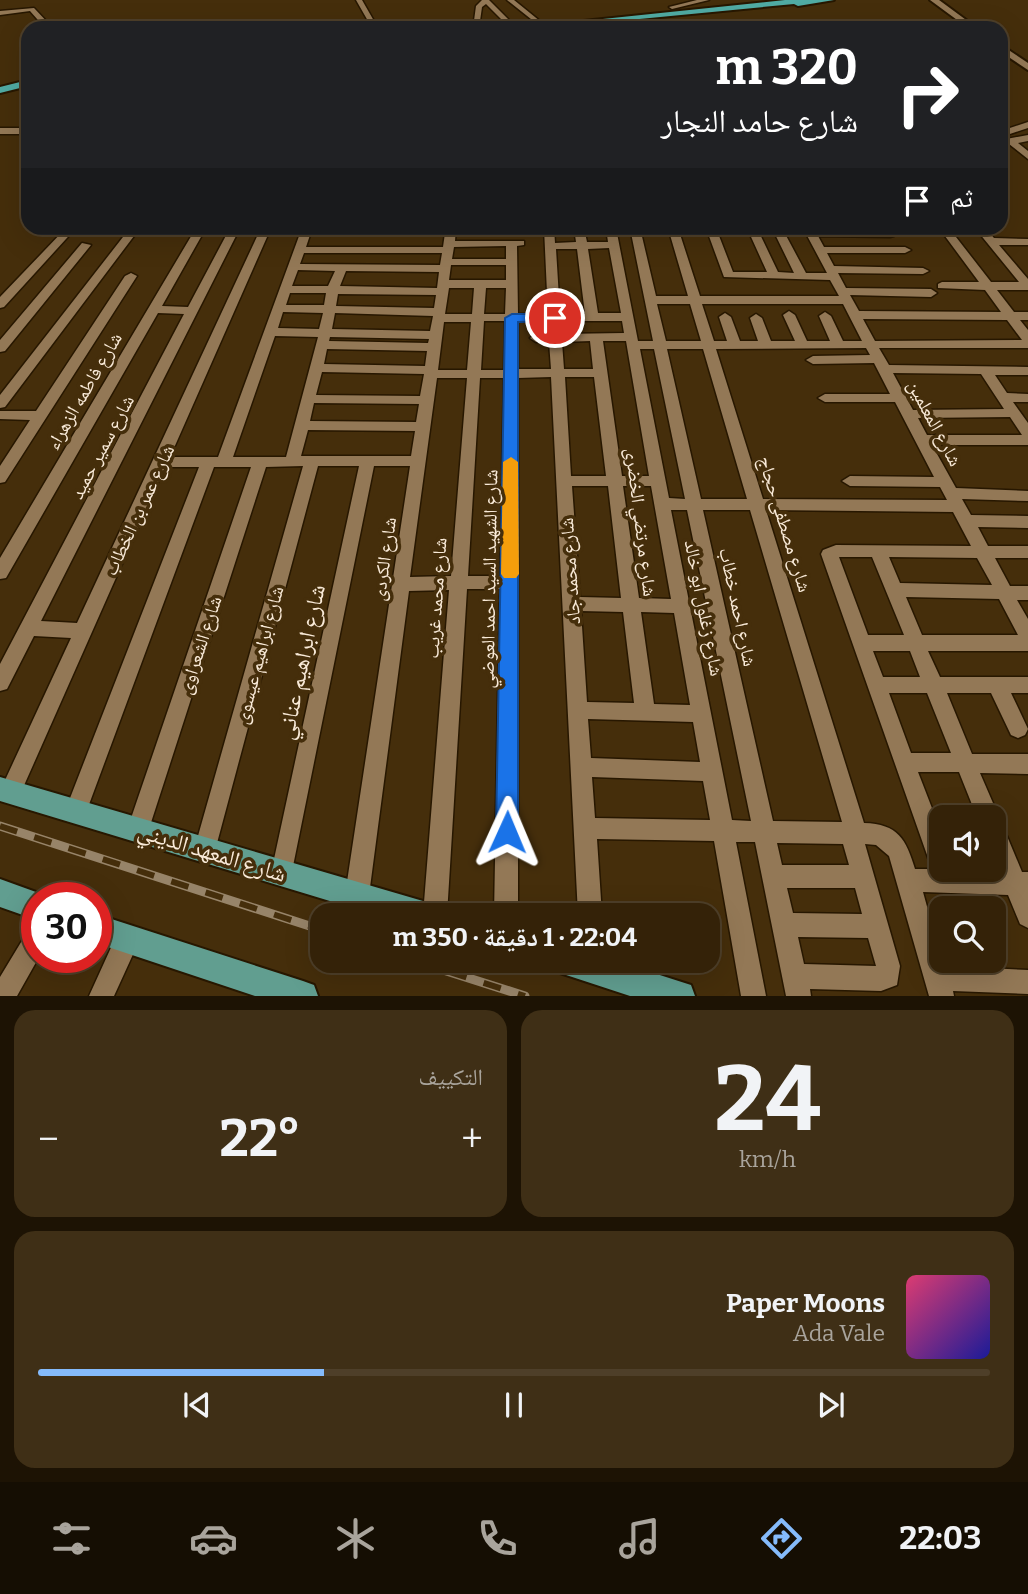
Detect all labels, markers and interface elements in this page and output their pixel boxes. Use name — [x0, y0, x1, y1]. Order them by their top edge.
text: 320 m — [715, 38, 858, 97]
icon: right — [882, 49, 973, 140]
text: شارع حامد النجار — [661, 102, 858, 140]
icon: arrive — [898, 182, 936, 220]
text: ثم — [950, 183, 973, 214]
pin — [525, 288, 585, 348]
icon: arrive — [536, 299, 574, 337]
street label: شارع فاطمه الزهراء — [41, 328, 127, 454]
street label: شارع المعلمين — [903, 376, 967, 470]
street label: شارع سمير حميد — [65, 391, 139, 503]
street label: شارع عمر بن الخطاب — [99, 441, 179, 579]
street label: شارع مرتضي الخضرى — [617, 446, 662, 598]
street label: شارع مصطفى حجاج — [753, 453, 817, 595]
street label: شارع الشهيد السيد احمد العوضي — [476, 469, 506, 689]
street label: شارع الكردى — [367, 516, 401, 602]
street label: شارع محمد جاد — [555, 517, 585, 625]
street label: شارع محمد غريب — [420, 537, 452, 659]
street label: شارع زغلول ابو خالد — [680, 538, 728, 678]
street label: شارع احمد خطاب — [714, 546, 762, 668]
street label: شارع ابراهيم عناني — [271, 582, 336, 743]
street label: شارع ابراهيم عيسوى — [230, 584, 289, 727]
street label: شارع الشعراوى — [173, 593, 227, 697]
position arrow — [470, 795, 544, 869]
map controls — [929, 805, 1006, 973]
button: sound — [929, 805, 1006, 882]
street label: شارع المعهد الديني — [133, 816, 290, 892]
speed limit sign: 30 — [21, 882, 112, 973]
button: search — [929, 896, 1006, 973]
text: 22:04 · 1 دقيقة · 350 m — [393, 922, 637, 953]
text: 24 — [714, 1045, 821, 1154]
text: التكييف — [418, 1063, 483, 1091]
text: 22° — [219, 1107, 301, 1170]
text: − — [38, 1116, 59, 1162]
text: + — [461, 1116, 483, 1162]
text: km/h — [739, 1145, 796, 1173]
text: Paper Moons — [726, 1288, 885, 1319]
text: Ada Vale — [793, 1319, 885, 1347]
icon: previous — [178, 1386, 216, 1424]
icon: pause — [495, 1386, 533, 1424]
icon: next — [812, 1386, 850, 1424]
icon: filters — [47, 1514, 96, 1563]
icon: car — [189, 1514, 238, 1563]
icon: climate — [331, 1514, 380, 1563]
icon: phone — [473, 1514, 522, 1563]
icon: music — [615, 1514, 664, 1563]
icon: directions — [757, 1514, 806, 1563]
text: 22:03 — [899, 1519, 981, 1557]

